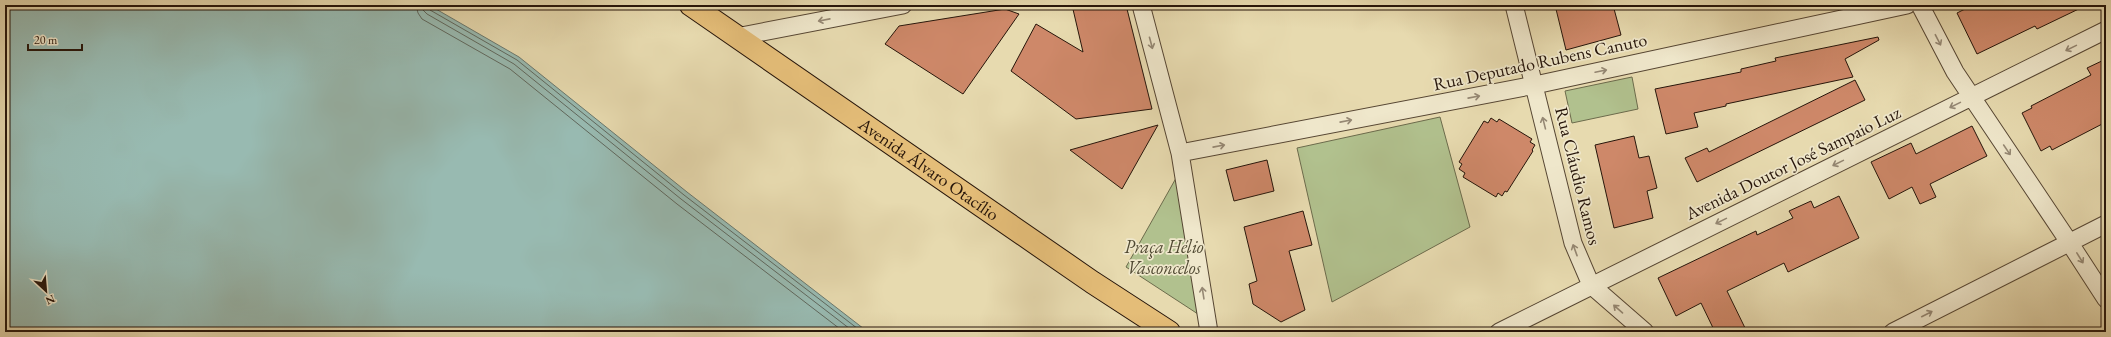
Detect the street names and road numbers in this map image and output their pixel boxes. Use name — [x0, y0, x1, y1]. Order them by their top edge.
street label: Rua Deputado Rubens Canuto — [1431, 28, 1649, 95]
street label: Avenida Doutor José Sampaio Luz — [1681, 100, 1904, 225]
street label: Rua Cláudio Ramos — [1550, 104, 1607, 248]
street label: Avenida Álvaro Otacílio — [854, 112, 1004, 225]

